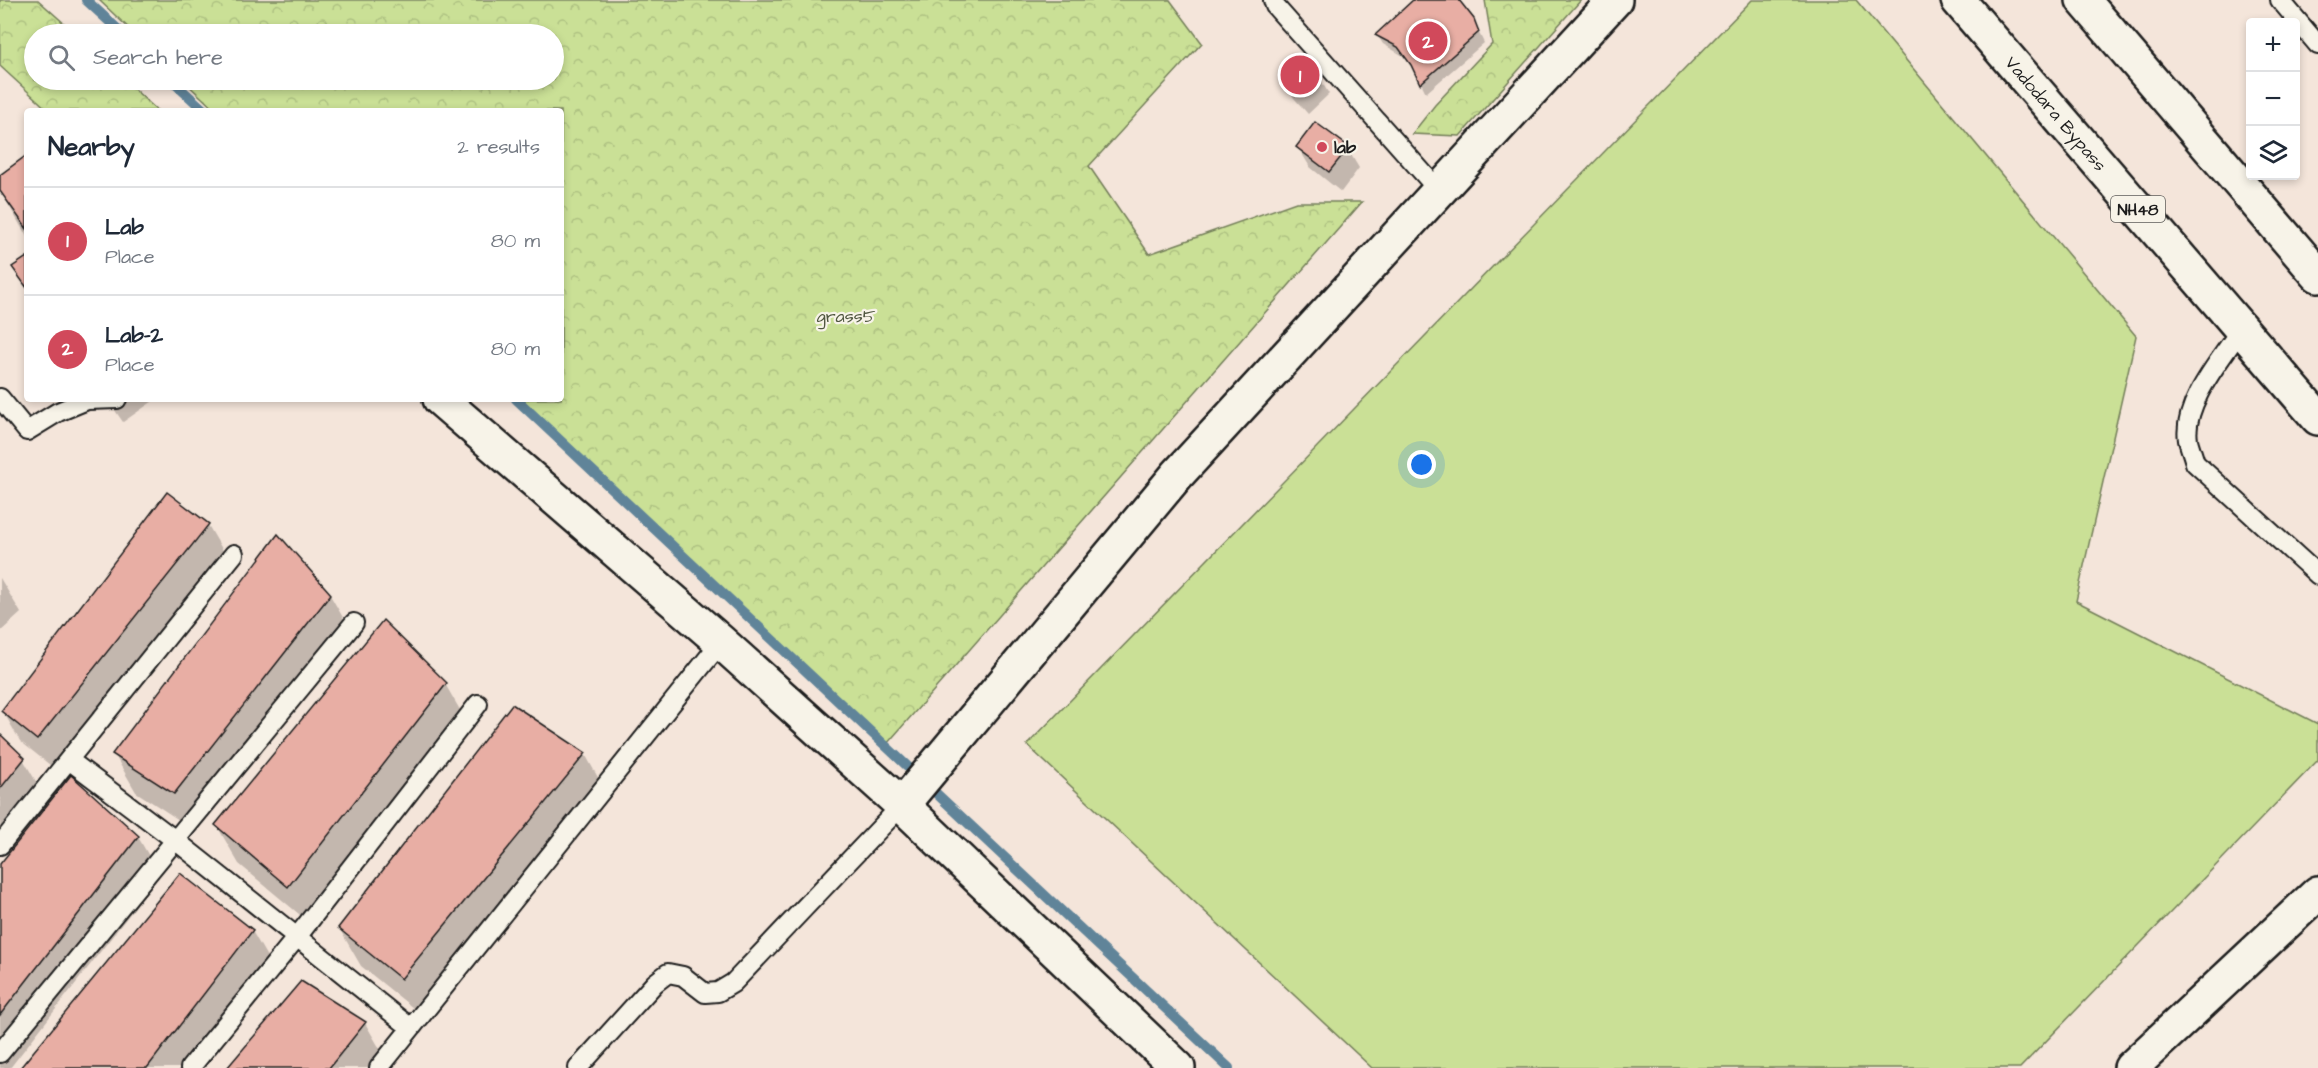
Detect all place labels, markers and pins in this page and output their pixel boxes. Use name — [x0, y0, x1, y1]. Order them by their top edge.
pin: 2 — [1408, 18, 1448, 63]
pin: 1 — [1280, 52, 1320, 98]
place label: lab — [1334, 135, 1357, 160]
marker: lab — [1315, 140, 1329, 154]

